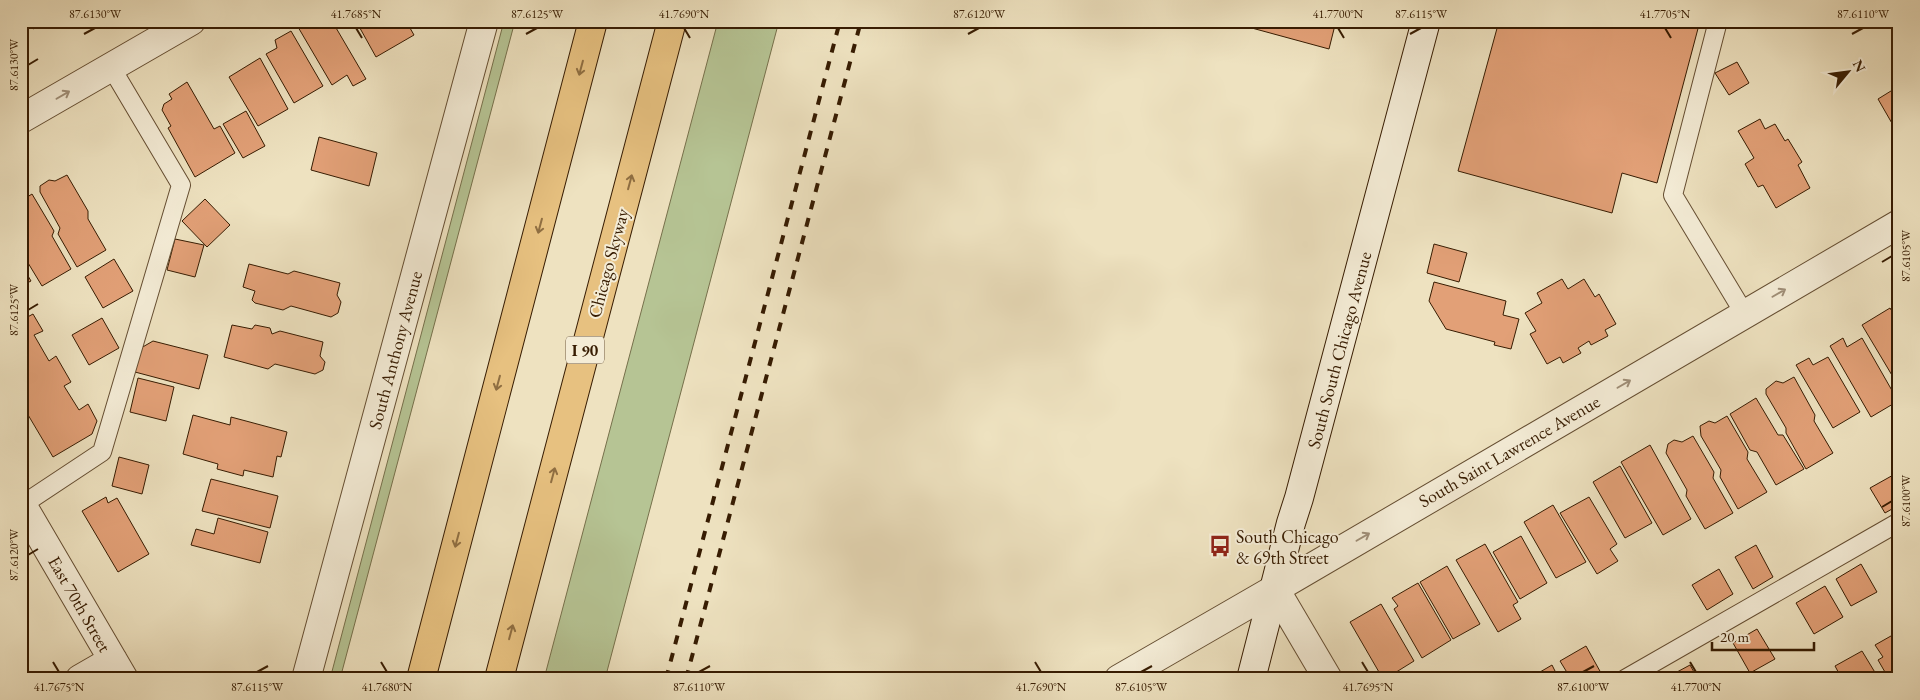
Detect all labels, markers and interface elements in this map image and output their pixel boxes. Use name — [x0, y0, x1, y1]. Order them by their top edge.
text: 87.6130°W — [69, 6, 122, 22]
text: 41.7685°N — [331, 6, 382, 22]
text: 87.6125°W — [511, 6, 564, 22]
text: 41.7690°N — [659, 6, 710, 22]
text: 87.6120°W — [953, 6, 1006, 22]
text: 41.7700°N — [1313, 6, 1364, 22]
text: 87.6115°W — [1395, 6, 1448, 22]
text: 41.7705°N — [1640, 6, 1691, 22]
text: 87.6110°W — [1837, 6, 1890, 22]
text: 87.6130°W — [6, 38, 22, 91]
north arrow — [1822, 48, 1872, 98]
text: N — [1849, 56, 1870, 76]
one-way arrow — [576, 60, 585, 76]
one-way arrow — [56, 89, 70, 99]
one-way arrow — [626, 175, 635, 191]
street label: Chicago Skyway — [582, 205, 634, 320]
one-way arrow — [534, 217, 544, 233]
text: 87.6105°W — [1898, 229, 1914, 282]
street label: South South Chicago Avenue — [1302, 249, 1376, 451]
street label: South Anthony Avenue — [363, 268, 427, 432]
text: 87.6125°W — [6, 283, 22, 336]
one-way arrow — [1771, 288, 1786, 298]
road number: I 90 — [566, 336, 604, 364]
one-way arrow — [493, 374, 502, 390]
one-way arrow — [1616, 379, 1631, 389]
street label: South Saint Lawrence Avenue — [1414, 390, 1604, 512]
one-way arrow — [548, 467, 558, 483]
text: 87.6100°W — [1898, 474, 1914, 527]
place label: South Chicago & 69th Street — [1236, 525, 1339, 569]
text: 87.6120°W — [6, 528, 22, 581]
one-way arrow — [452, 531, 461, 547]
one-way arrow — [1355, 532, 1369, 542]
bus stop icon: South Chicago & 69th Street — [1207, 533, 1233, 559]
street label: East 70th Street — [43, 552, 117, 657]
scale bar — [1712, 620, 1815, 652]
one-way arrow — [507, 624, 516, 640]
text: 20 m — [1720, 627, 1749, 646]
text: 41.7675°N — [34, 679, 85, 695]
text: 87.6115°W — [231, 679, 284, 695]
text: 41.7680°N — [362, 679, 413, 695]
text: 87.6110°W — [673, 679, 726, 695]
text: 41.7690°N — [1016, 679, 1067, 695]
text: 87.6105°W — [1115, 679, 1168, 695]
text: 41.7695°N — [1343, 679, 1394, 695]
text: 87.6100°W — [1557, 679, 1610, 695]
text: 41.7700°N — [1671, 679, 1722, 695]

